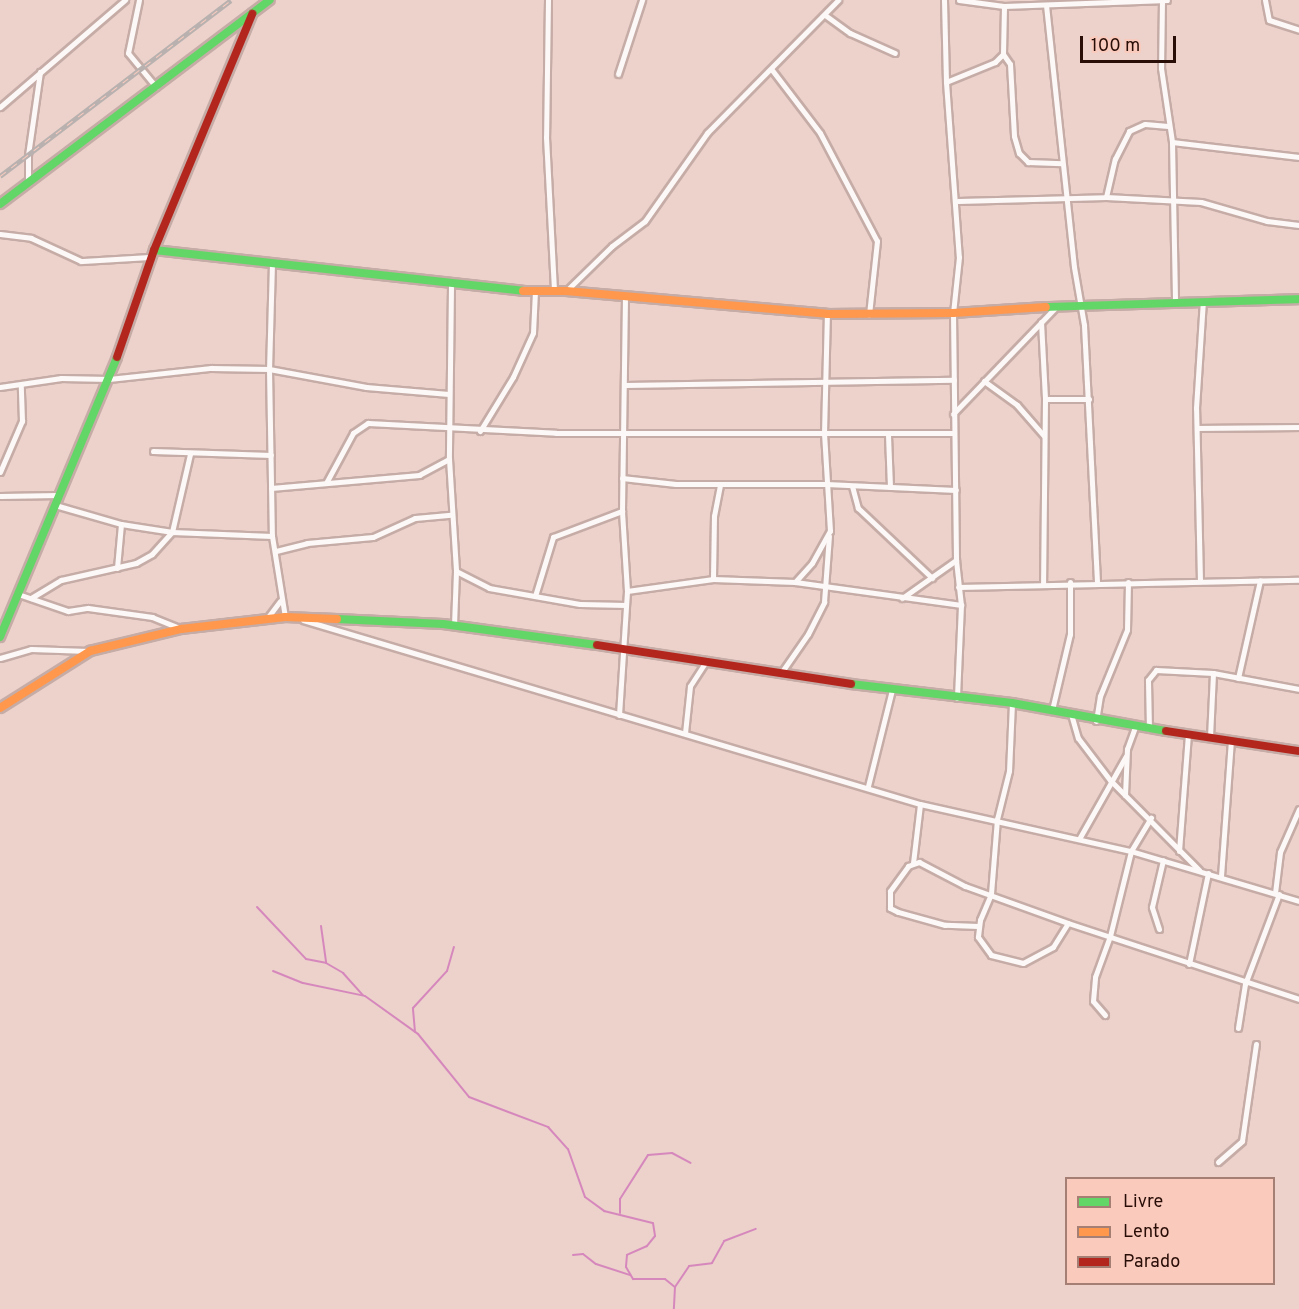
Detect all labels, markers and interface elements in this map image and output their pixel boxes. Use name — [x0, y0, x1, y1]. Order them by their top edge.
scale bar — [1083, 24, 1179, 62]
text: 100 m — [1091, 35, 1140, 58]
legend — [1065, 1177, 1275, 1285]
text: Livre — [1123, 1191, 1163, 1214]
text: Lento — [1123, 1221, 1169, 1244]
text: Parado — [1123, 1251, 1180, 1274]

